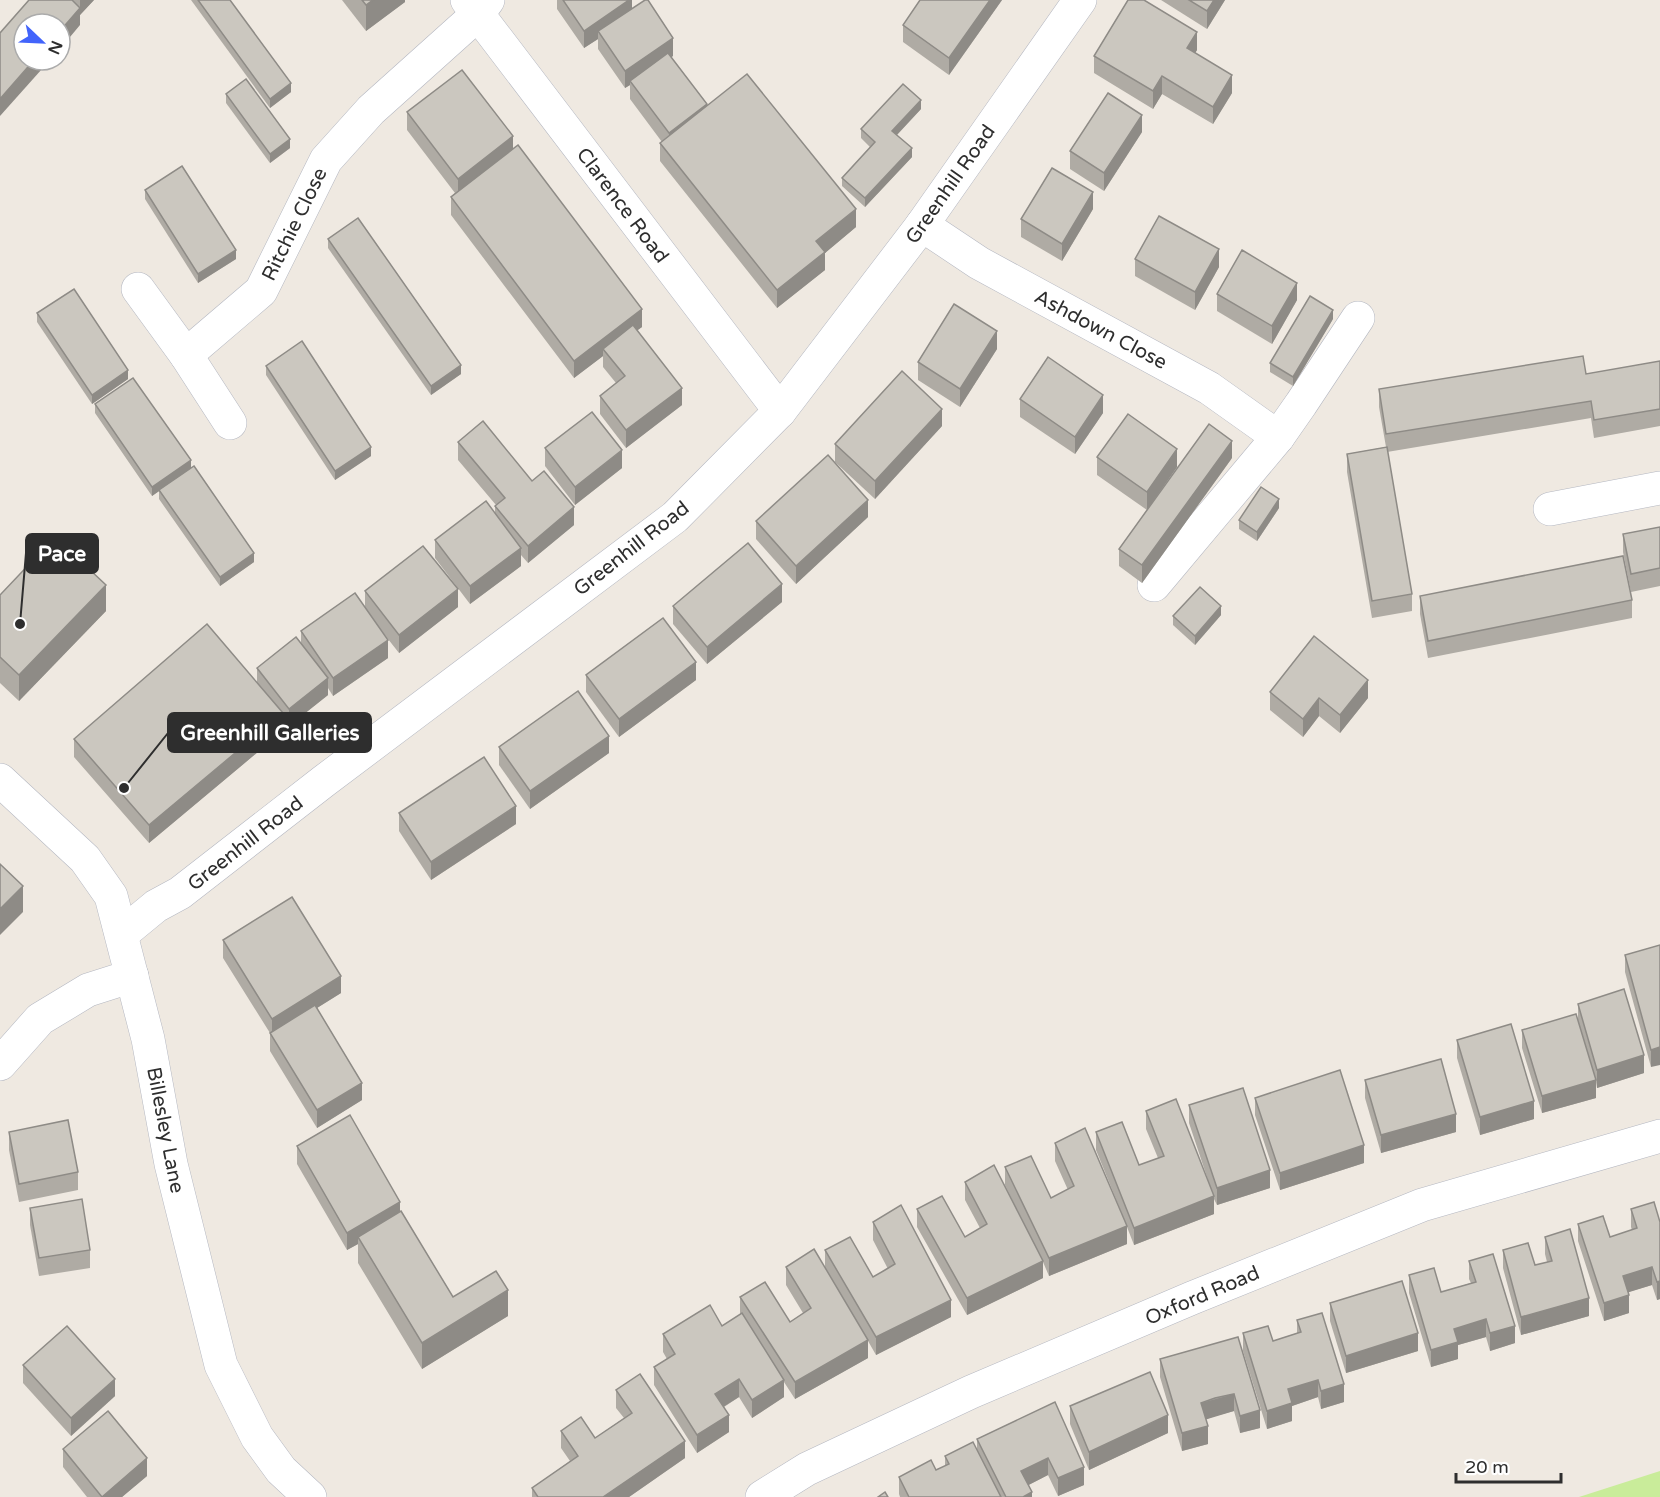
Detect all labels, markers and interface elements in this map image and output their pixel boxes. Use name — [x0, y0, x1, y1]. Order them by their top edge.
north arrow — [12, 12, 72, 72]
text: N — [43, 38, 67, 57]
street label: Greenhill Road — [901, 120, 1001, 249]
street label: Clarence Road — [571, 143, 673, 268]
street label: Ritchie Close — [257, 164, 333, 285]
street label: Ashdown Close — [1030, 285, 1171, 375]
street label: Greenhill Road — [569, 496, 694, 601]
callout: Pace — [26, 534, 98, 573]
text: Pace — [38, 542, 86, 567]
callout: Greenhill Galleries — [168, 713, 371, 752]
text: Greenhill Galleries — [180, 721, 360, 746]
street label: Greenhill Road — [183, 791, 308, 896]
street label: Billesley Lane — [141, 1065, 189, 1195]
street label: Oxford Road — [1142, 1261, 1263, 1331]
scale bar — [1456, 1446, 1561, 1484]
text: 20 m — [1465, 1456, 1509, 1478]

